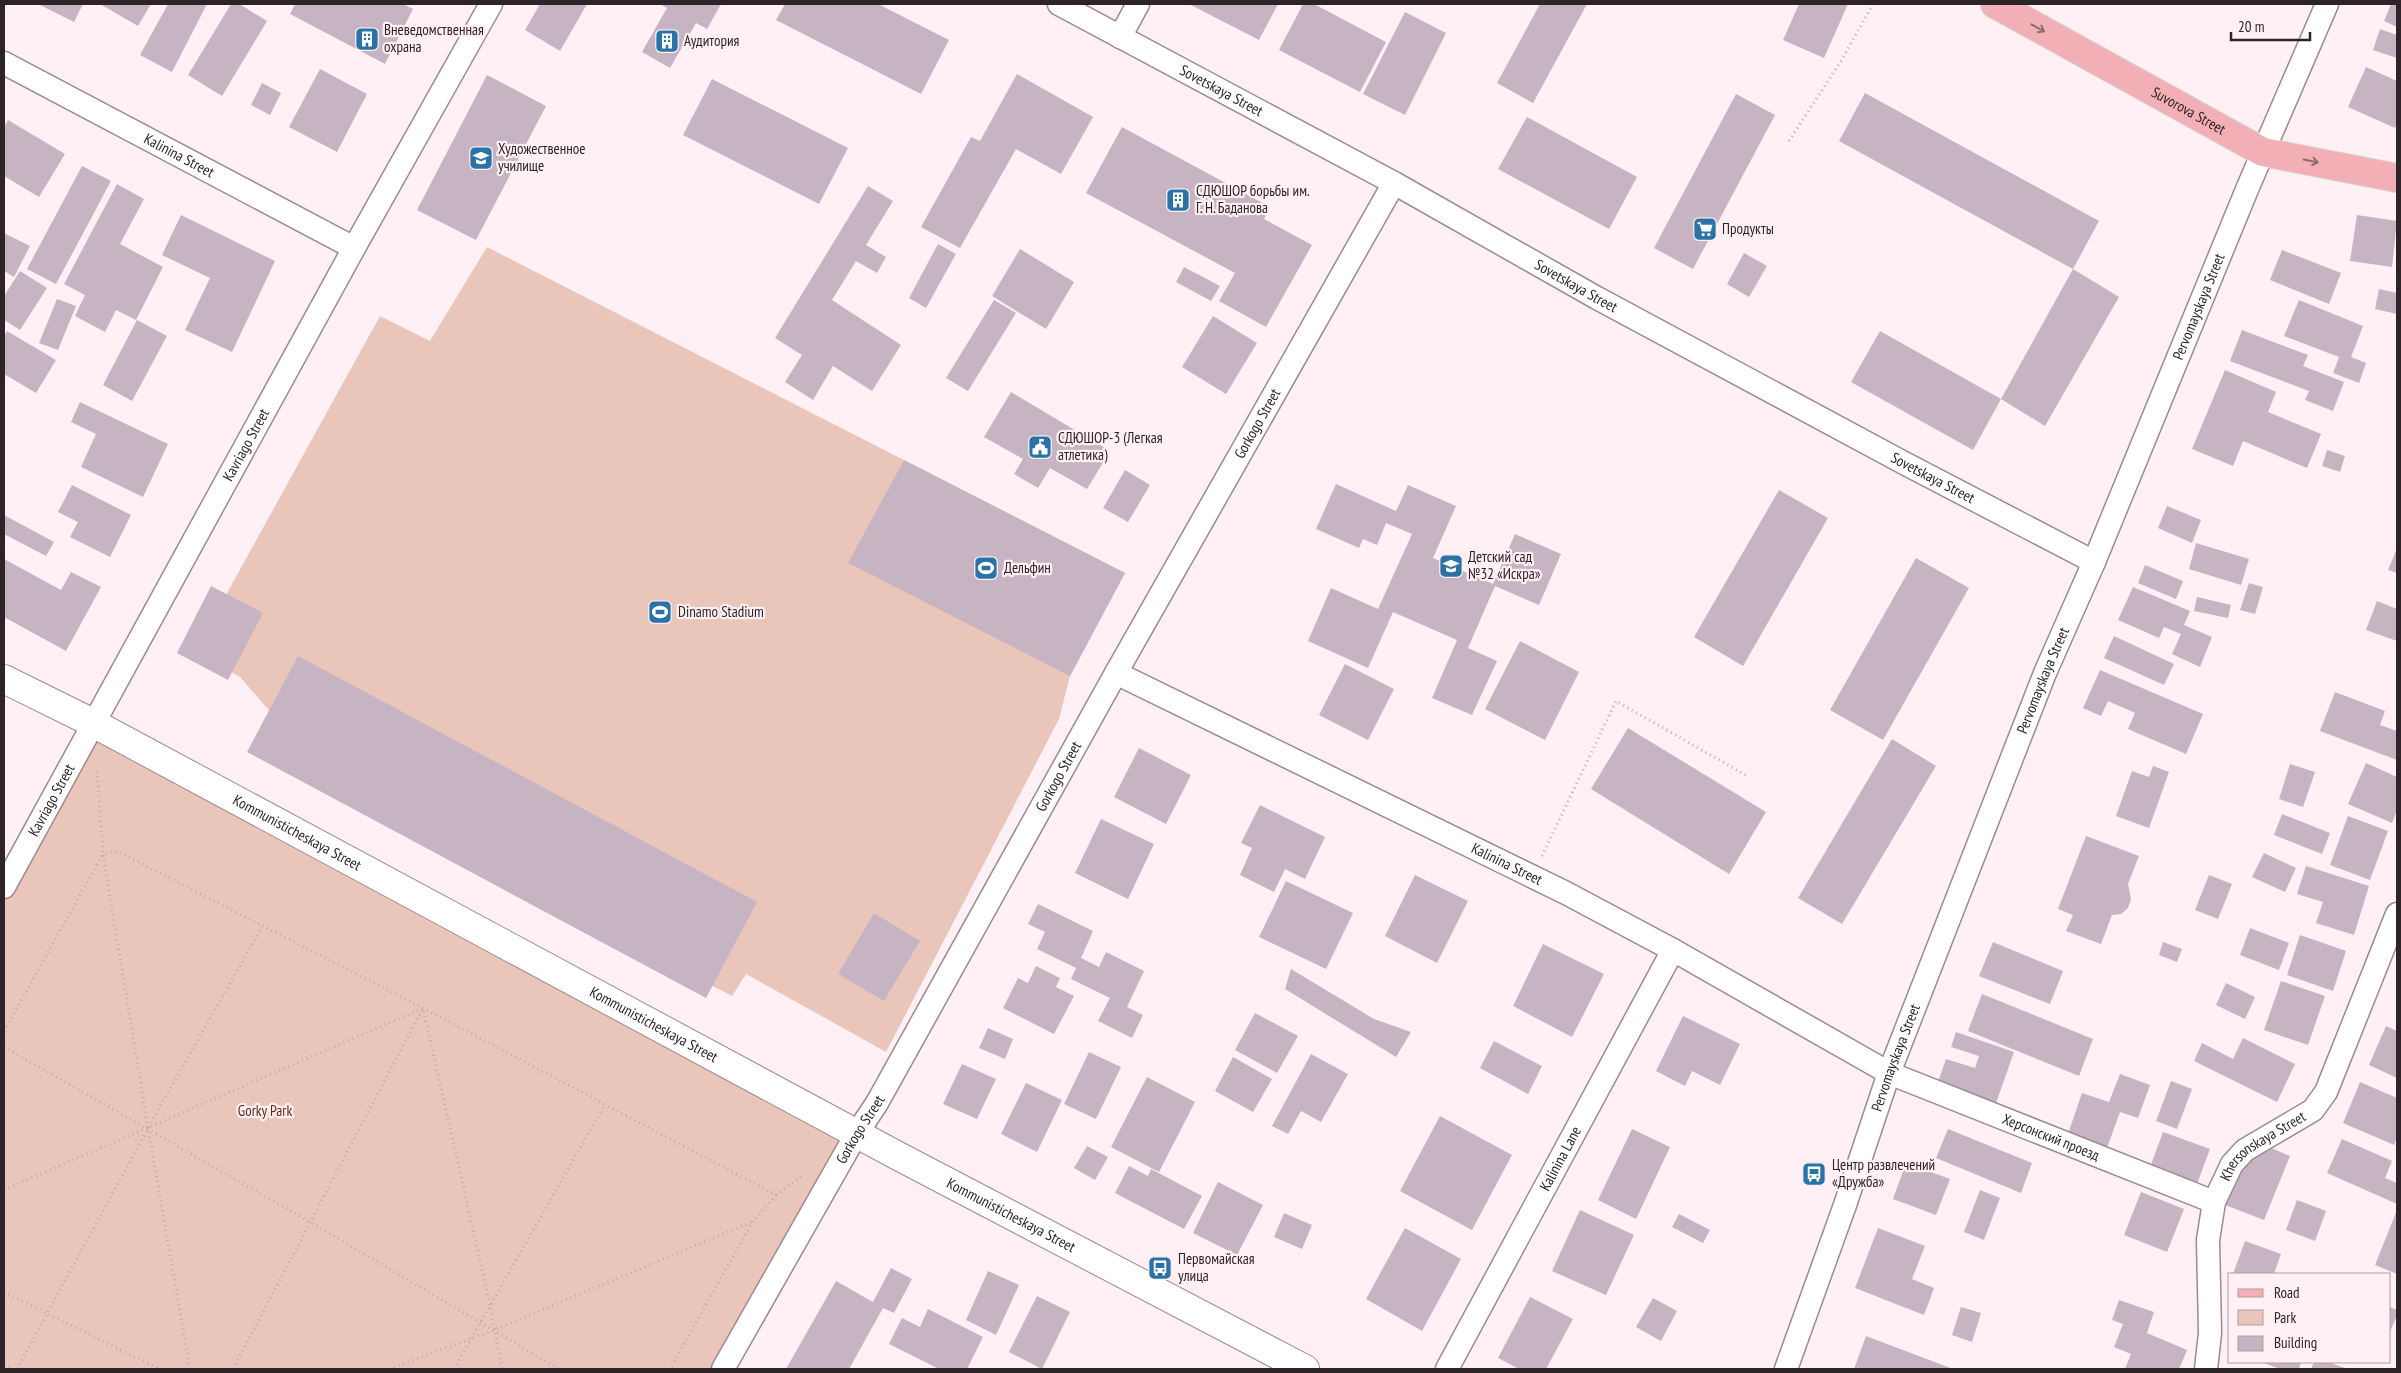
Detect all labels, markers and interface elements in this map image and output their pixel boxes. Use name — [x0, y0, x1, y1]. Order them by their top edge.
scale bar — [2231, 10, 2310, 42]
text: 20 m — [2238, 17, 2264, 36]
place label: Вневедомственная охрана — [384, 20, 484, 56]
one-way arrow — [2030, 23, 2044, 33]
building icon: Вневедомственная охрана — [354, 26, 380, 52]
building icon: Аудитория — [654, 28, 680, 54]
place label: Аудитория — [684, 31, 739, 50]
street label: Sovetskaya Street — [1177, 60, 1266, 120]
street label: Suvorova Street — [2148, 82, 2229, 139]
street label: Kalinina Street — [141, 129, 218, 181]
place label: Художественное училище — [498, 139, 585, 175]
school or university icon: Художественное училище — [468, 145, 494, 171]
one-way arrow — [2302, 157, 2318, 167]
place label: СДЮШОР борьбы им. Г. Н. Баданова — [1196, 181, 1310, 217]
building icon: СДЮШОР борьбы им. Г. Н. Баданова — [1165, 187, 1191, 213]
supermarket icon: Продукты — [1692, 216, 1718, 242]
place label: Продукты — [1722, 219, 1774, 238]
street label: Pervomayskaya Street — [2168, 251, 2229, 363]
street label: Sovetskaya Street — [1532, 255, 1621, 316]
street label: Gorkogo Street — [1230, 385, 1284, 462]
street label: Kavriago Street — [218, 405, 273, 484]
place label: СДЮШОР-3 (Легкая атлетика) — [1058, 428, 1163, 464]
public building icon: СДЮШОР-3 (Легкая атлетика) — [1027, 434, 1053, 460]
street label: Sovetskaya Street — [1888, 448, 1978, 507]
place label: Детский сад №32 «Искра» — [1468, 547, 1541, 583]
school or university icon: Детский сад №32 «Искра» — [1438, 553, 1464, 579]
sports icon: Дельфин — [973, 555, 999, 581]
place label: Дельфин — [1004, 558, 1051, 577]
sports icon: Dinamo Stadium — [647, 599, 673, 625]
place label: Dinamo Stadium — [678, 602, 764, 621]
street label: Pervomayskaya Street — [2012, 624, 2073, 736]
street label: Gorkogo Street — [1031, 738, 1085, 815]
street label: Kavriago Street — [24, 760, 79, 839]
street label: Kommunisticheskaya Street — [230, 790, 365, 874]
street label: Kalinina Street — [1468, 838, 1546, 889]
street label: Kommunisticheskaya Street — [587, 982, 721, 1066]
street label: Pervomayskaya Street — [1867, 1001, 1924, 1114]
street label: Gorkogo Street — [831, 1092, 888, 1167]
park label: Gorky Park — [238, 1101, 292, 1120]
street label: Khersonskaya Street — [2215, 1106, 2309, 1184]
street label: Херсонский проезд — [2000, 1109, 2103, 1165]
street label: Kalinina Lane — [1535, 1123, 1585, 1194]
place label: Центр развлечений «Дружба» — [1832, 1155, 1935, 1191]
bus stop icon: Центр развлечений «Дружба» — [1801, 1161, 1827, 1187]
street label: Kommunisticheskaya Street — [944, 1173, 1079, 1256]
place label: Первомайская улица — [1178, 1249, 1255, 1285]
bus stop icon: Первомайская улица — [1147, 1255, 1173, 1281]
legend — [2228, 1273, 2391, 1363]
text: Road — [2274, 1283, 2300, 1302]
text: Park — [2274, 1308, 2296, 1327]
text: Building — [2274, 1333, 2317, 1352]

